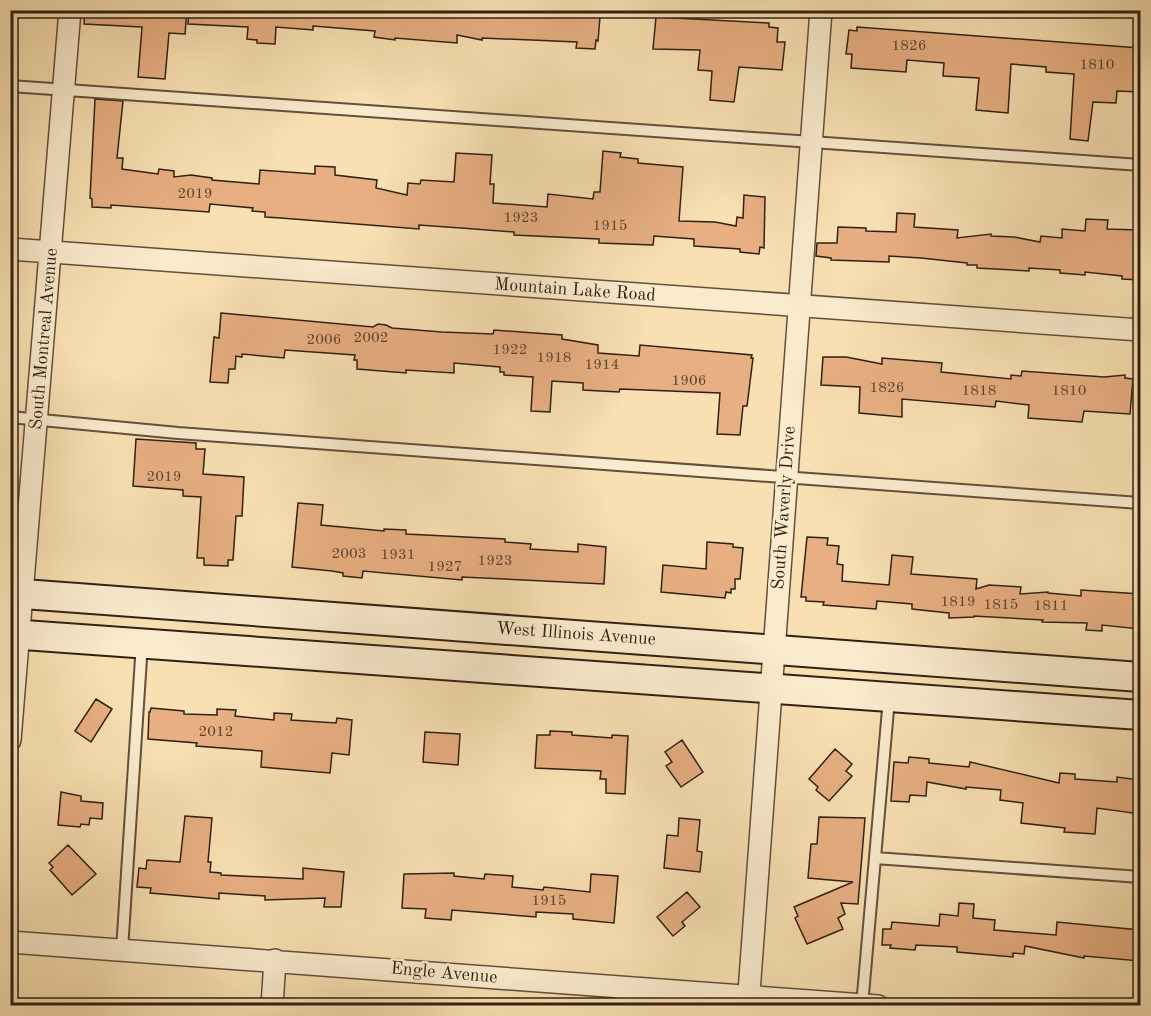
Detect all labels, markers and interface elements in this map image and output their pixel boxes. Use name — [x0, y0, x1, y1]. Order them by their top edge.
house number: 1826 — [892, 39, 926, 54]
house number: 1810 — [1080, 58, 1114, 73]
house number: 2019 — [178, 187, 212, 202]
house number: 1923 — [504, 211, 538, 226]
house number: 1915 — [593, 219, 627, 234]
street label: South Montreal Avenue — [27, 247, 61, 431]
street label: Mountain Lake Road — [494, 275, 656, 305]
house number: 2002 — [354, 331, 388, 346]
house number: 2006 — [307, 333, 341, 348]
house number: 1922 — [493, 343, 527, 358]
house number: 1918 — [537, 351, 571, 366]
house number: 1914 — [585, 358, 619, 373]
house number: 1906 — [672, 374, 706, 389]
house number: 1826 — [870, 381, 904, 396]
house number: 1818 — [962, 384, 996, 399]
house number: 1810 — [1052, 384, 1086, 399]
street label: South Waverly Drive — [769, 426, 799, 590]
house number: 2019 — [147, 470, 181, 485]
house number: 2003 — [332, 547, 366, 562]
house number: 1931 — [381, 548, 415, 563]
house number: 1923 — [478, 554, 512, 569]
house number: 1927 — [428, 560, 462, 575]
house number: 1819 — [941, 595, 975, 610]
house number: 1815 — [984, 598, 1018, 613]
house number: 1811 — [1034, 599, 1068, 614]
street label: West Illinois Avenue — [495, 619, 657, 649]
house number: 2012 — [199, 725, 233, 740]
house number: 1915 — [532, 894, 566, 909]
street label: Engle Avenue — [390, 959, 498, 987]

